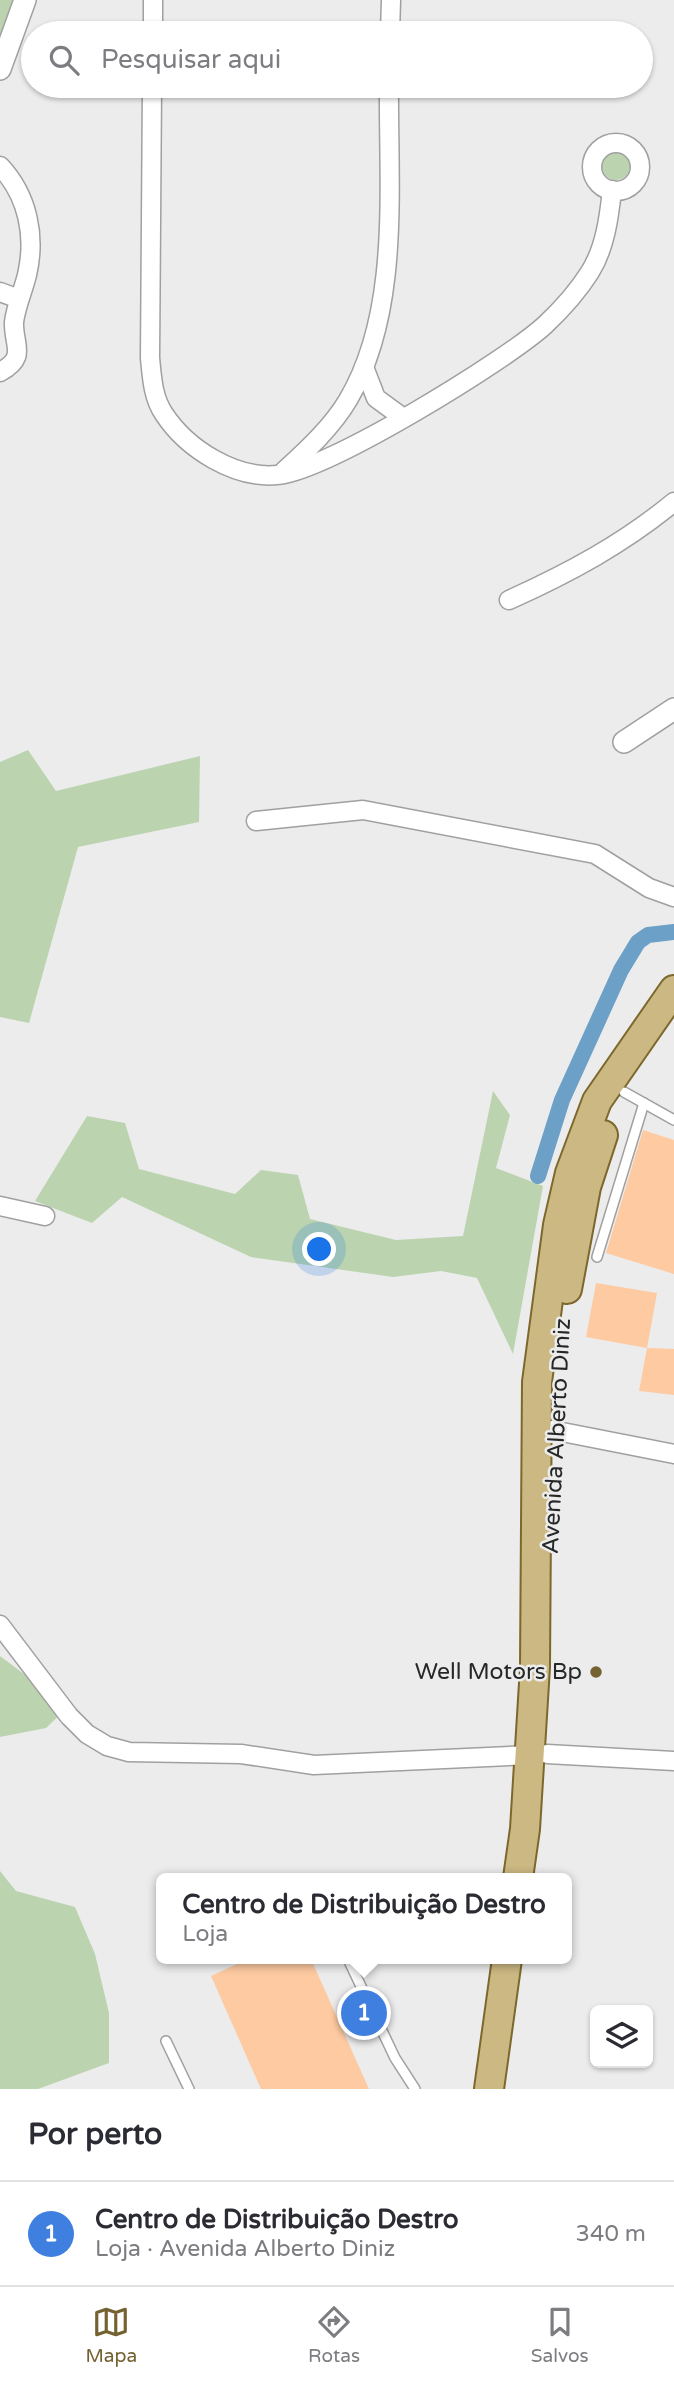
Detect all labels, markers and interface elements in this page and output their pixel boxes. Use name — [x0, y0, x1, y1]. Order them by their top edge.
search box — [21, 21, 653, 98]
icon: search — [45, 41, 83, 79]
text: Pesquisar aqui — [101, 44, 281, 75]
your location — [302, 1232, 336, 1266]
street label: Avenida Alberto Diniz — [537, 1317, 577, 1555]
place label: Well Motors Bp — [415, 1658, 582, 1686]
marker: Well Motors Bp — [588, 1664, 604, 1680]
popup — [156, 1873, 572, 1964]
text: Centro de Distribuição Destro — [182, 1889, 546, 1920]
text: Loja — [182, 1920, 228, 1948]
pin: 1 — [341, 1987, 387, 2039]
map controls — [590, 2005, 653, 2068]
button: layers — [590, 2005, 653, 2068]
text: Por perto — [28, 2116, 162, 2153]
text: Centro de Distribuição Destro — [95, 2204, 459, 2235]
text: 1 — [44, 2220, 58, 2248]
text: 340 m — [576, 2220, 646, 2248]
text: Loja · Avenida Alberto Diniz — [95, 2235, 395, 2263]
tab: Mapa — [85, 2303, 137, 2367]
tab: Rotas — [308, 2303, 360, 2367]
tab: Salvos — [531, 2303, 589, 2367]

